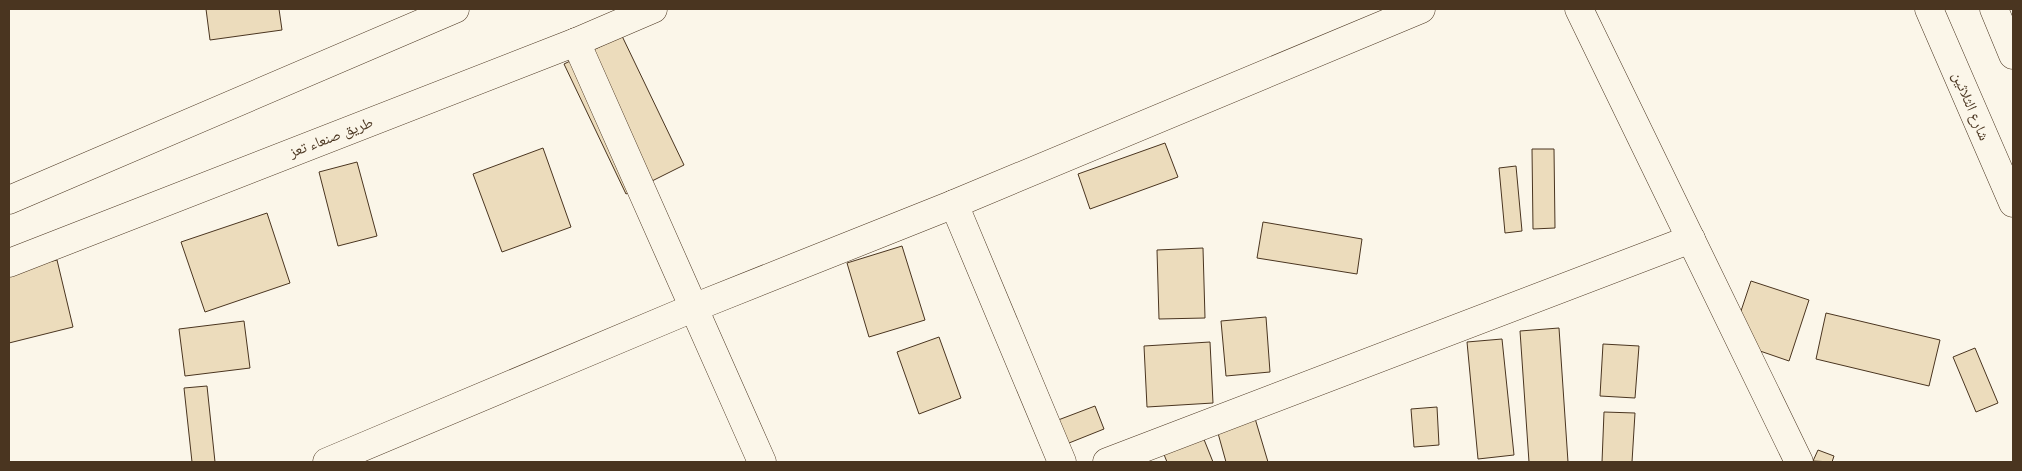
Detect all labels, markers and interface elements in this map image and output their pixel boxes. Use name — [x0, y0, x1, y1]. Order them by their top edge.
street label: شارع الثلاثين — [1948, 69, 1994, 144]
street label: طريق صنعاء تعز — [286, 113, 376, 163]

